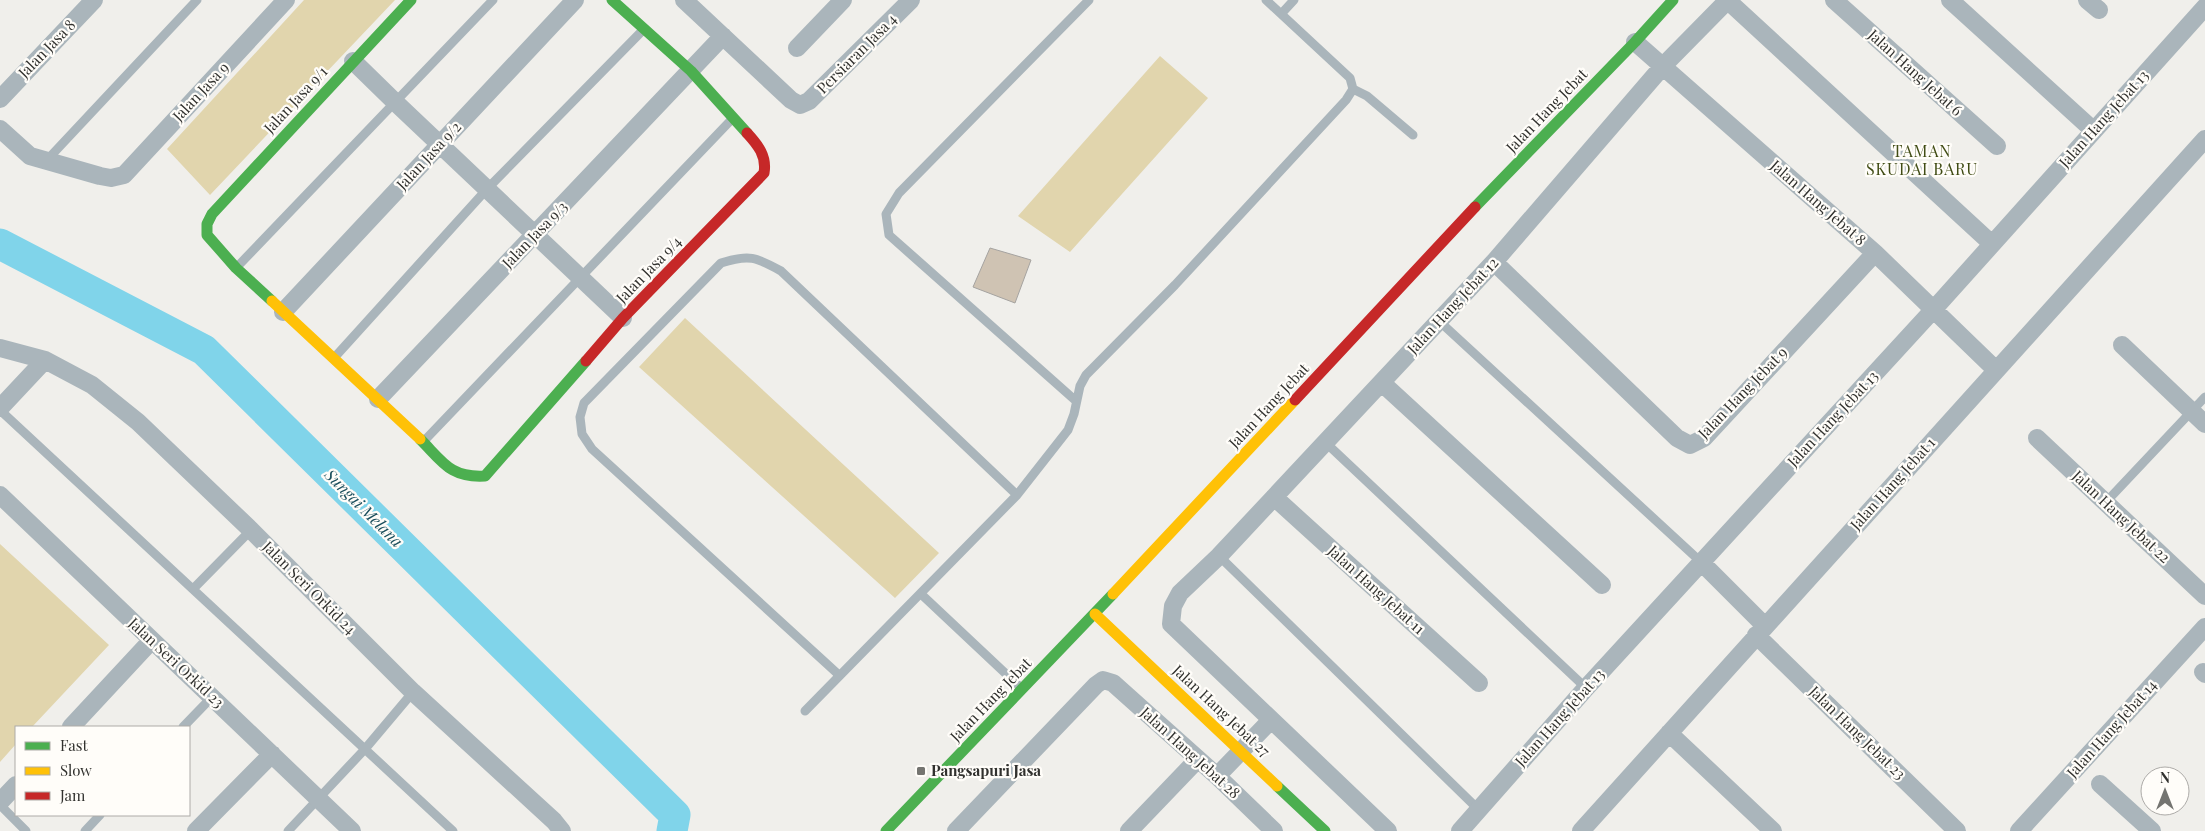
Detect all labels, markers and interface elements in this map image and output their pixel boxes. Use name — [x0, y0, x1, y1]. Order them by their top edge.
street label: Persiaran Jasa 4 — [812, 9, 901, 98]
street label: Jalan Jasa 8 — [13, 15, 79, 83]
street label: Jalan Hang Jebat 6 — [1864, 24, 1967, 120]
street label: Jalan Jasa 9 — [167, 57, 233, 126]
street label: Jalan Jasa 9/1 — [258, 61, 332, 138]
street label: Jalan Hang Jebat — [1500, 64, 1592, 157]
street label: Jalan Hang Jebat 13 — [2053, 65, 2153, 172]
street label: Jalan Jasa 9/2 — [391, 117, 465, 194]
district label: TAMAN SKUDAI BARU — [1866, 140, 1978, 179]
street label: Jalan Hang Jebat 8 — [1766, 155, 1871, 249]
street label: Jalan Jasa 9/3 — [497, 196, 571, 273]
street label: Jalan Jasa 9/4 — [611, 231, 685, 308]
street label: Jalan Hang Jebat 12 — [1402, 253, 1502, 359]
street label: Jalan Hang Jebat 9 — [1693, 342, 1791, 443]
street label: Jalan Hang Jebat — [1223, 358, 1313, 453]
street label: Jalan Hang Jebat 13 — [1782, 366, 1882, 471]
street label: Jalan Hang Jebat 1 — [1845, 432, 1940, 535]
water label: Sungai Melana — [320, 463, 408, 551]
street label: Jalan Hang Jebat 22 — [2068, 465, 2175, 567]
street label: Jalan Seri Orkid 24 — [258, 536, 361, 638]
street label: Jalan Hang Jebat 11 — [1323, 540, 1430, 638]
street label: Jalan Seri Orkid 23 — [124, 612, 229, 712]
street label: Jalan Hang Jebat — [944, 653, 1036, 746]
street label: Jalan Hang Jebat 27 — [1168, 659, 1275, 761]
street label: Jalan Hang Jebat 13 — [1509, 664, 1609, 771]
street label: Jalan Hang Jebat 14 — [2061, 675, 2161, 782]
street label: Jalan Hang Jebat 23 — [1805, 680, 1910, 784]
street label: Jalan Hang Jebat 28 — [1136, 701, 1245, 803]
legend — [15, 726, 190, 816]
text: Fast — [60, 735, 89, 755]
text: Slow — [60, 760, 92, 780]
place label: Pangsapuri Jasa — [931, 760, 1041, 780]
marker: Pangsapuri Jasa — [915, 765, 927, 777]
north arrow — [2140, 766, 2190, 816]
text: N — [2160, 768, 2170, 787]
text: Jam — [59, 785, 86, 805]

